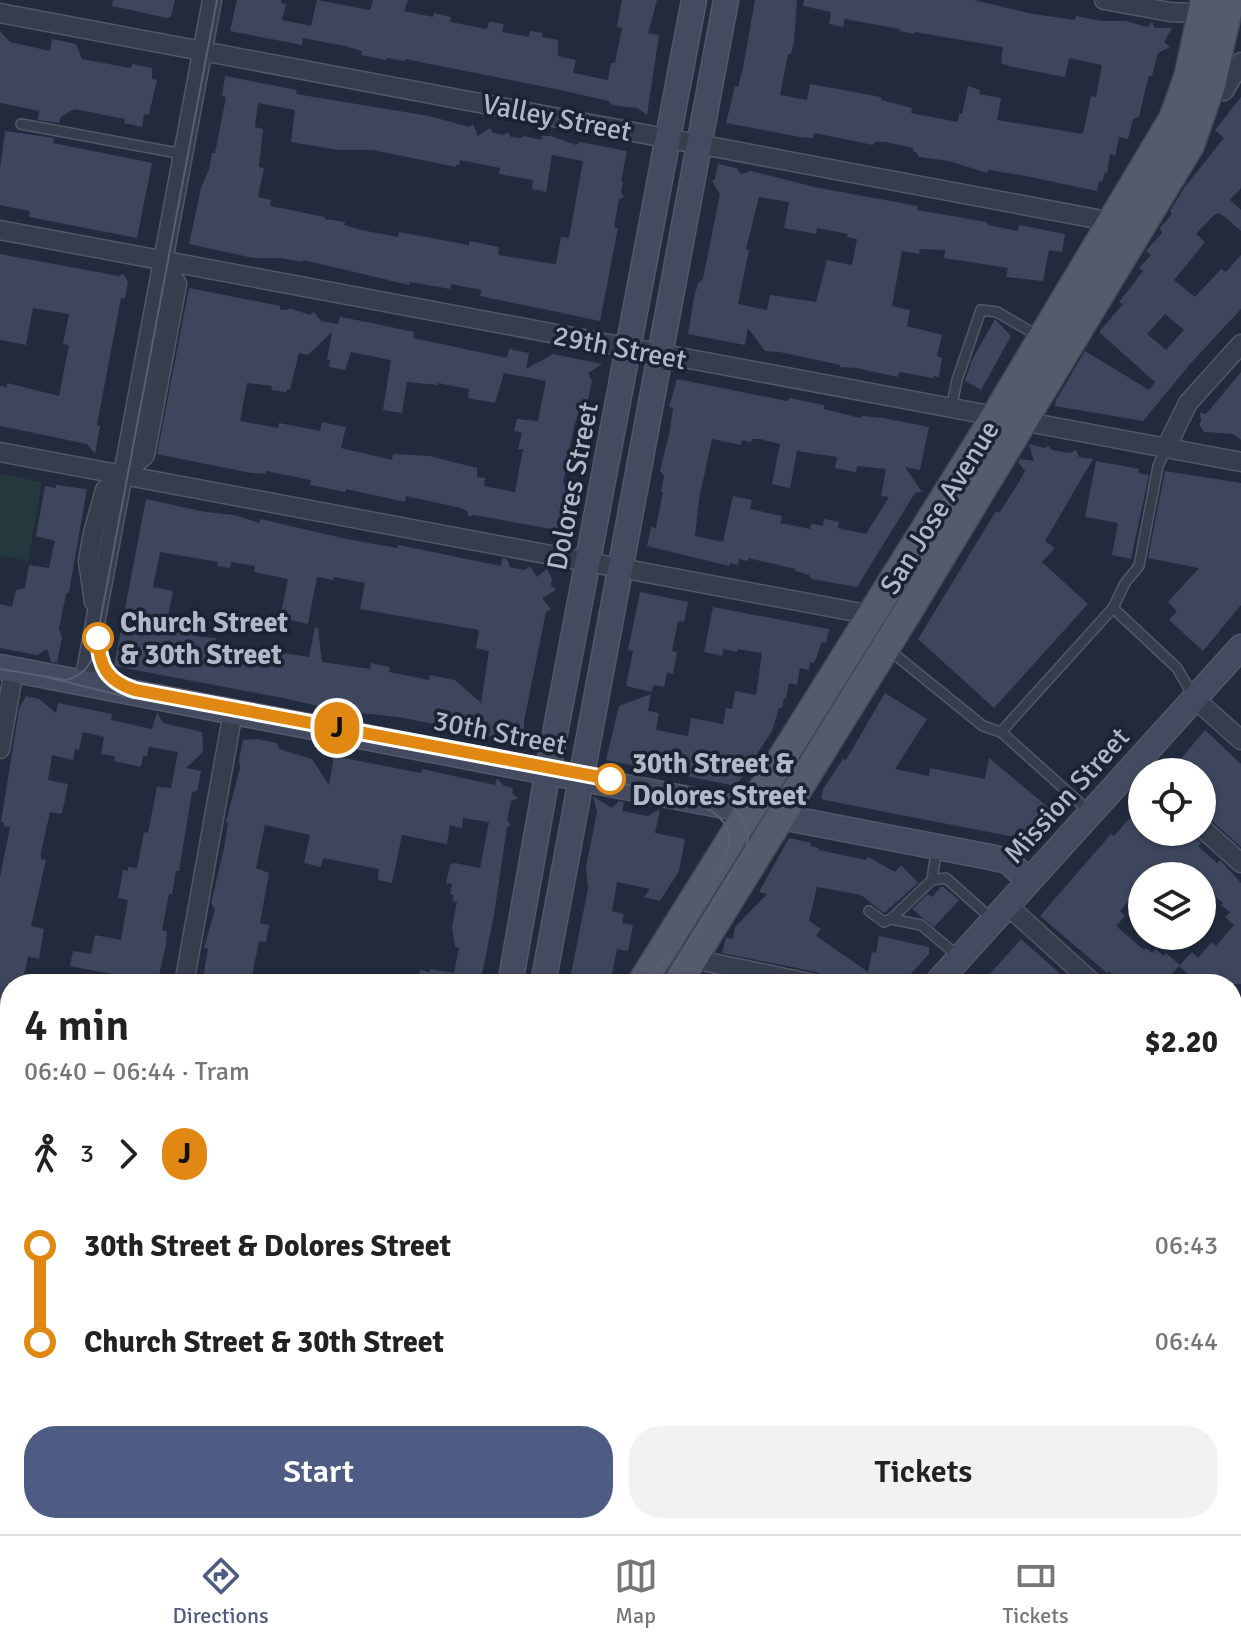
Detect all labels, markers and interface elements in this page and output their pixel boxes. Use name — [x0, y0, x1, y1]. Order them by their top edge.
street label: Valley Street — [479, 87, 634, 149]
street label: 29th Street — [551, 318, 689, 378]
street label: Dolores Street — [540, 399, 606, 573]
street label: San Jose Avenue — [873, 414, 1007, 601]
place label: Church Street & 30th Street — [120, 606, 289, 672]
marker: Church Street & 30th Street — [83, 623, 113, 653]
line badge: J — [311, 702, 363, 754]
street label: 30th Street — [431, 703, 569, 763]
text: J — [330, 711, 344, 745]
street label: Mission Street — [997, 721, 1137, 871]
place label: 30th Street & Dolores Street — [632, 747, 807, 813]
map controls — [1128, 758, 1216, 950]
button: locate — [1128, 758, 1216, 846]
marker: 30th Street & Dolores Street — [595, 764, 625, 794]
button: layers — [1128, 862, 1216, 950]
text: 4 min — [24, 999, 129, 1053]
text: $2.20 — [1145, 1024, 1218, 1061]
text: 06:40 – 06:44 · Tram — [24, 1056, 250, 1088]
icon: walk — [24, 1132, 68, 1176]
icon: forward — [106, 1132, 150, 1176]
text: J — [178, 1137, 191, 1171]
text: 3 — [80, 1138, 94, 1170]
text: 30th Street & Dolores Street — [84, 1228, 451, 1265]
text: 06:43 — [1155, 1230, 1218, 1262]
text: Church Street & 30th Street — [84, 1324, 444, 1361]
text: 06:44 — [1155, 1326, 1218, 1358]
button: Start — [24, 1426, 613, 1518]
button: Tickets — [629, 1426, 1218, 1518]
tab: Directions — [172, 1554, 269, 1629]
tab: Map — [614, 1554, 658, 1629]
tab: Tickets — [1002, 1554, 1069, 1629]

